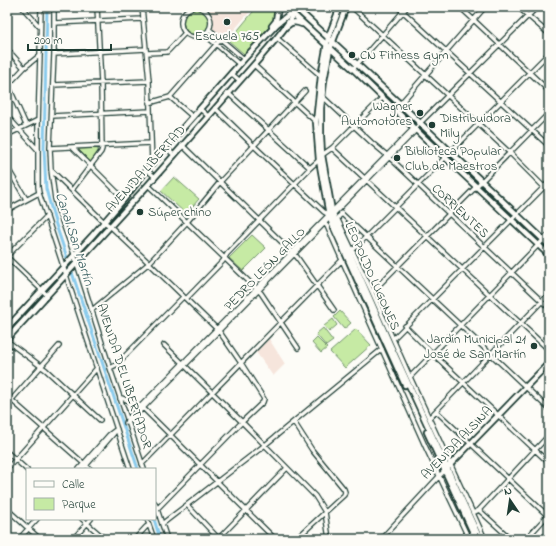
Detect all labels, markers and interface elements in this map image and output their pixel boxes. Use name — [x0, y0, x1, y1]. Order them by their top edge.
marker: Escuela 765 — [222, 17, 232, 27]
scale bar — [28, 26, 111, 52]
place label: Escuela 765 — [195, 27, 260, 46]
text: 200 m — [34, 32, 63, 50]
place label: CN Fitness Gym — [360, 46, 448, 66]
marker: CN Fitness Gym — [347, 50, 357, 60]
place label: Wagner Automotores — [341, 97, 413, 131]
marker: Wagner Automotores — [415, 108, 425, 118]
place label: Distribuidora Mily — [439, 109, 511, 144]
marker: Distribuidora Mily — [427, 120, 437, 130]
street label: AVENIDA LIBERTAD — [102, 121, 190, 217]
place label: Biblioteca Popular Club de Maestros — [404, 142, 502, 176]
marker: Biblioteca Popular Club de Maestros — [392, 153, 402, 163]
street label: CORRIENTES — [427, 179, 493, 243]
water label: Canal San Martín — [49, 190, 99, 289]
place label: Súper chino — [148, 203, 212, 222]
marker: Súper chino — [135, 207, 145, 217]
street label: LEOPOLDO LUGONES — [340, 219, 404, 333]
street label: PEDRO LEÓN GALLO — [220, 223, 310, 315]
street label: AVENIDA DEL LIBERTADOR — [92, 301, 157, 452]
place label: Jardín Municipal 21 José de San Martín — [424, 330, 526, 364]
marker: Jardín Municipal 21 José de San Martín — [529, 341, 539, 351]
street label: AVENIDA ALSINA — [417, 402, 497, 484]
legend — [26, 468, 156, 520]
text: Calle — [62, 476, 85, 494]
north arrow — [490, 480, 530, 520]
text: N — [503, 483, 513, 500]
text: Parque — [62, 496, 96, 514]

